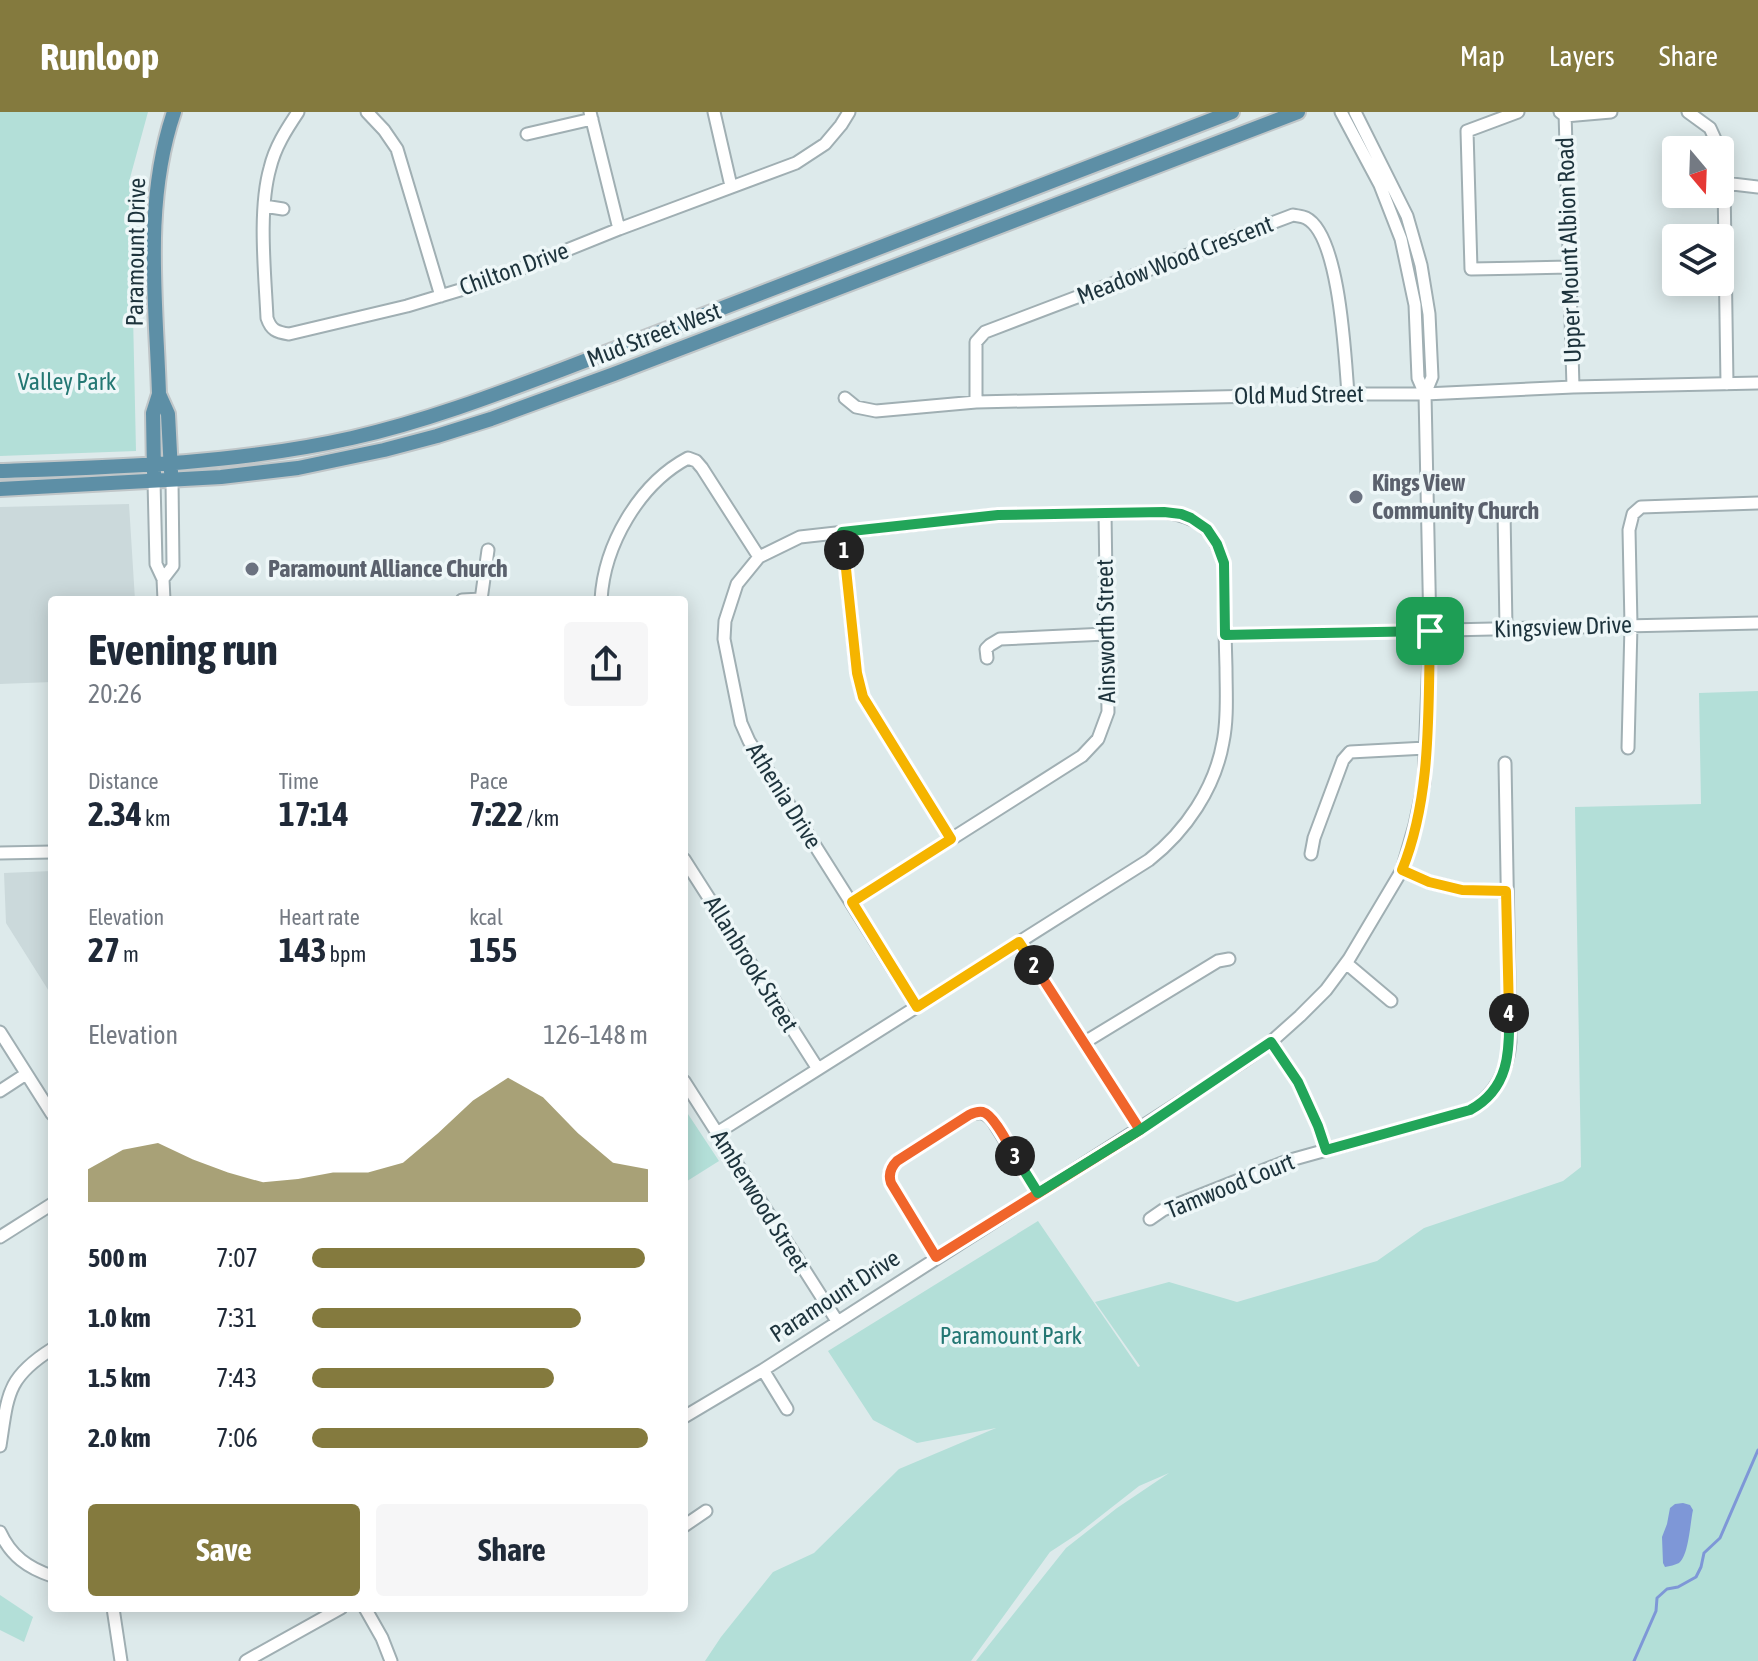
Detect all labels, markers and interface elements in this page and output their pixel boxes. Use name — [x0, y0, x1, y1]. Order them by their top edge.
text: Runloop — [40, 35, 159, 78]
text: Map — [1460, 40, 1505, 72]
text: Layers — [1549, 40, 1615, 72]
text: Share — [1659, 40, 1718, 72]
north arrow — [1662, 136, 1734, 208]
map controls — [1662, 136, 1734, 296]
street label: Upper Mount Albion Road — [1551, 137, 1586, 363]
street label: Paramount Drive — [121, 177, 150, 327]
street label: Meadow Wood Crescent — [1073, 210, 1277, 309]
button: layers — [1662, 224, 1734, 296]
street label: Chilton Drive — [456, 236, 572, 301]
street label: Mud Street West — [583, 297, 725, 372]
park label: Valley Park — [18, 368, 117, 395]
street label: Old Mud Street — [1234, 380, 1364, 409]
place label: Kings View Community Church — [1372, 469, 1539, 524]
marker: Kings View Community Church — [1347, 488, 1365, 506]
pin: 1 — [824, 530, 864, 570]
text: 1 — [839, 537, 849, 563]
place label: Paramount Alliance Church — [268, 555, 508, 582]
street label: Ainsworth Street — [1091, 559, 1120, 703]
marker: Paramount Alliance Church — [243, 560, 261, 578]
pin — [1396, 597, 1464, 665]
icon: arrive — [1408, 609, 1452, 653]
street label: Kingsview Drive — [1494, 611, 1632, 642]
button: share — [564, 622, 648, 706]
text: Evening run — [88, 624, 278, 674]
text: 20:26 — [88, 679, 142, 709]
street label: Athenia Drive — [741, 738, 828, 854]
text: Distance — [88, 768, 159, 794]
text: Time — [279, 768, 319, 794]
text: Pace — [469, 768, 508, 794]
text: 2.34 — [88, 794, 142, 833]
text: 17:14 — [279, 794, 349, 833]
text: 7:22 — [469, 794, 523, 833]
text: km — [142, 805, 171, 831]
text: /km — [523, 805, 559, 831]
street label: Allanbrook Street — [699, 891, 804, 1037]
text: Elevation — [88, 904, 164, 930]
text: Heart rate — [279, 904, 360, 930]
text: kcal — [469, 904, 503, 930]
text: 27 — [88, 930, 120, 969]
text: 143 — [279, 930, 327, 969]
text: 155 — [469, 930, 517, 969]
text: m — [120, 941, 139, 967]
text: bpm — [327, 941, 366, 967]
pin: 2 — [1014, 945, 1054, 985]
text: 2 — [1029, 952, 1039, 978]
pin: 4 — [1489, 993, 1529, 1033]
text: 4 — [1504, 1000, 1514, 1026]
text: Elevation — [88, 1020, 178, 1050]
text: 126–148 m — [543, 1020, 648, 1050]
street label: Amberwood Street — [706, 1125, 815, 1277]
pin: 3 — [995, 1136, 1035, 1176]
text: 3 — [1010, 1143, 1020, 1169]
street label: Tamwood Court — [1162, 1148, 1298, 1224]
text: 500 m — [88, 1243, 147, 1273]
text: 7:07 — [216, 1243, 258, 1273]
street label: Paramount Drive — [765, 1244, 904, 1347]
text: 1.0 km — [88, 1303, 151, 1333]
text: 7:31 — [216, 1303, 257, 1333]
park label: Paramount Park — [940, 1322, 1083, 1349]
text: 1.5 km — [88, 1363, 151, 1393]
text: 7:43 — [216, 1363, 257, 1393]
text: 2.0 km — [88, 1423, 151, 1453]
text: 7:06 — [216, 1423, 258, 1453]
button: Save — [88, 1504, 360, 1596]
button: Share — [376, 1504, 648, 1596]

